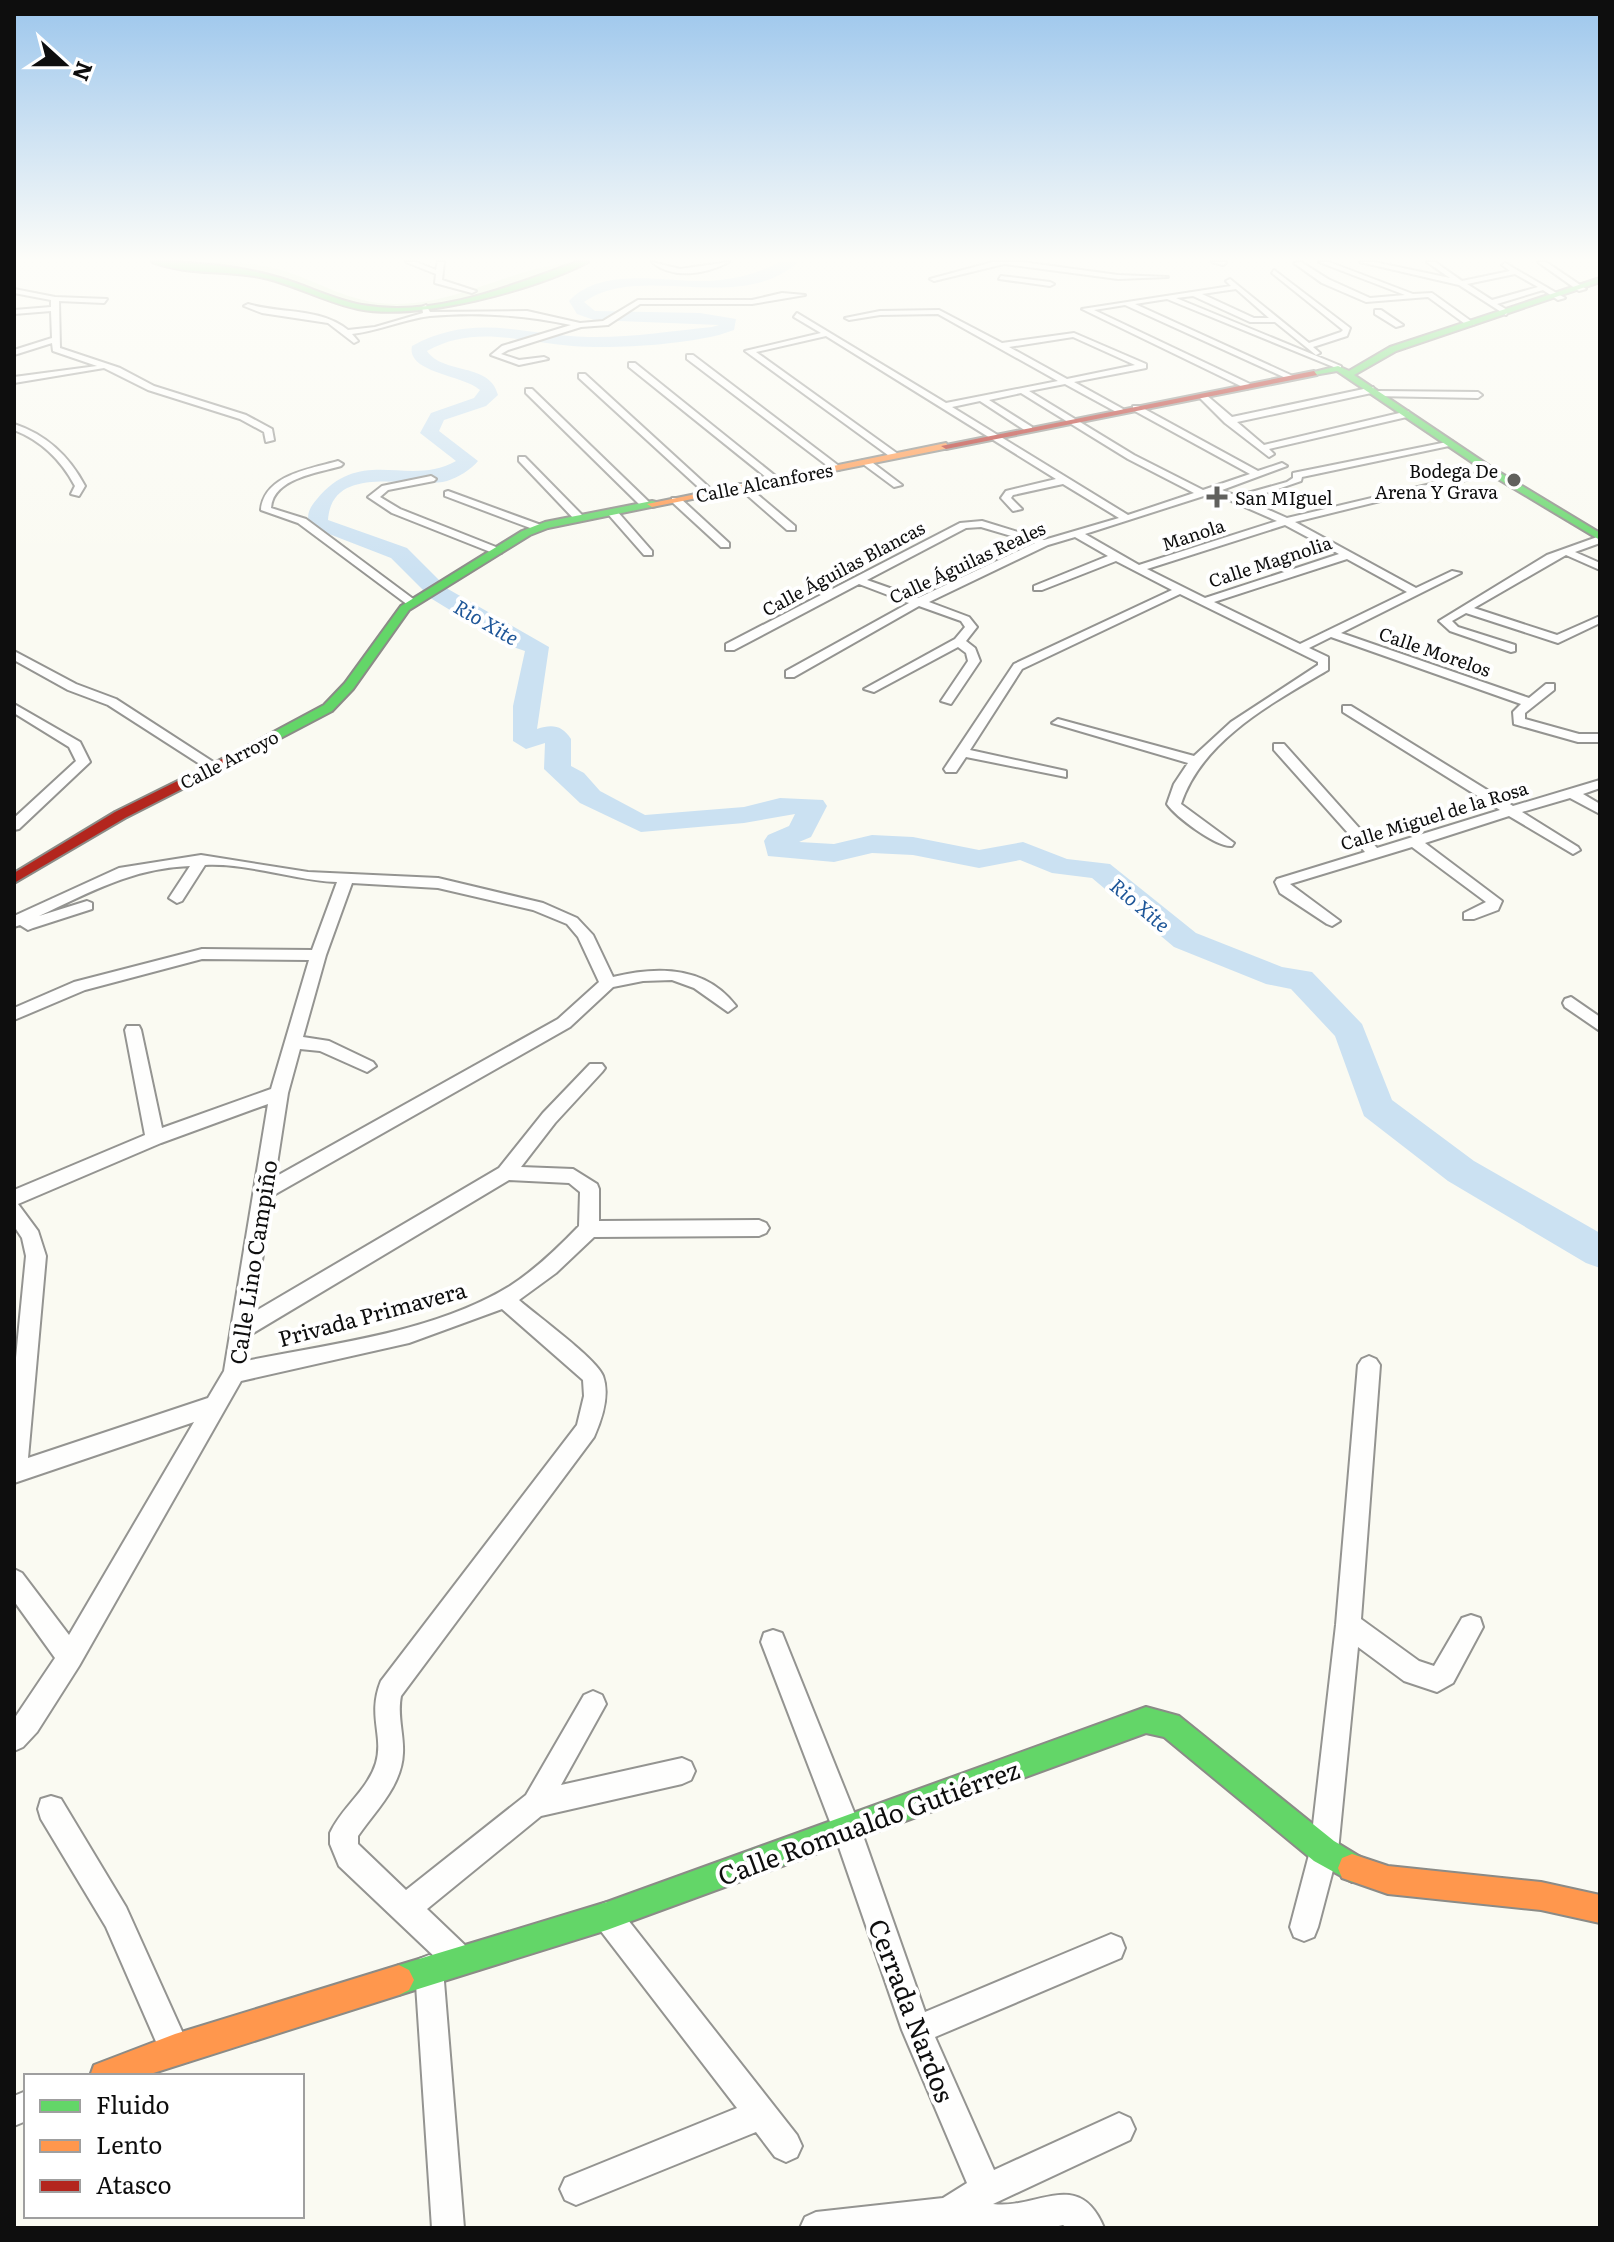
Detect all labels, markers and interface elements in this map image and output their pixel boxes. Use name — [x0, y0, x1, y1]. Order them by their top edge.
north arrow — [24, 24, 104, 104]
text: N — [65, 57, 103, 86]
street label: Calle Alcanfores — [693, 455, 835, 509]
place label: Bodega De Arena Y Grava — [1375, 457, 1498, 505]
marker: Bodega De Arena Y Grava — [1505, 471, 1523, 489]
place label: San MIguel — [1235, 484, 1333, 511]
marker: San MIguel — [1206, 486, 1228, 508]
street label: Manola — [1158, 511, 1228, 557]
street label: Calle Águilas Blancas — [757, 514, 929, 622]
street label: Calle Águilas Reales — [884, 514, 1050, 610]
street label: Calle Magnolia — [1205, 528, 1335, 594]
water label: Rio Xite — [449, 590, 525, 652]
street label: Calle Morelos — [1375, 619, 1495, 683]
street label: Calle Arroyo — [175, 723, 283, 795]
street label: Calle Miguel de la Rosa — [1337, 774, 1531, 856]
water label: Rio Xite — [1104, 870, 1178, 938]
street label: Calle Lino Campiño — [220, 1157, 284, 1367]
street label: Privada Primavera — [274, 1272, 470, 1354]
street label: Calle Romualdo Gutiérrez — [712, 1748, 1024, 1894]
street label: Cerrada Nardos — [860, 1913, 966, 2107]
legend — [24, 2074, 304, 2218]
text: Fluido — [96, 2086, 170, 2121]
text: Lento — [96, 2126, 162, 2161]
text: Atasco — [96, 2166, 171, 2201]

